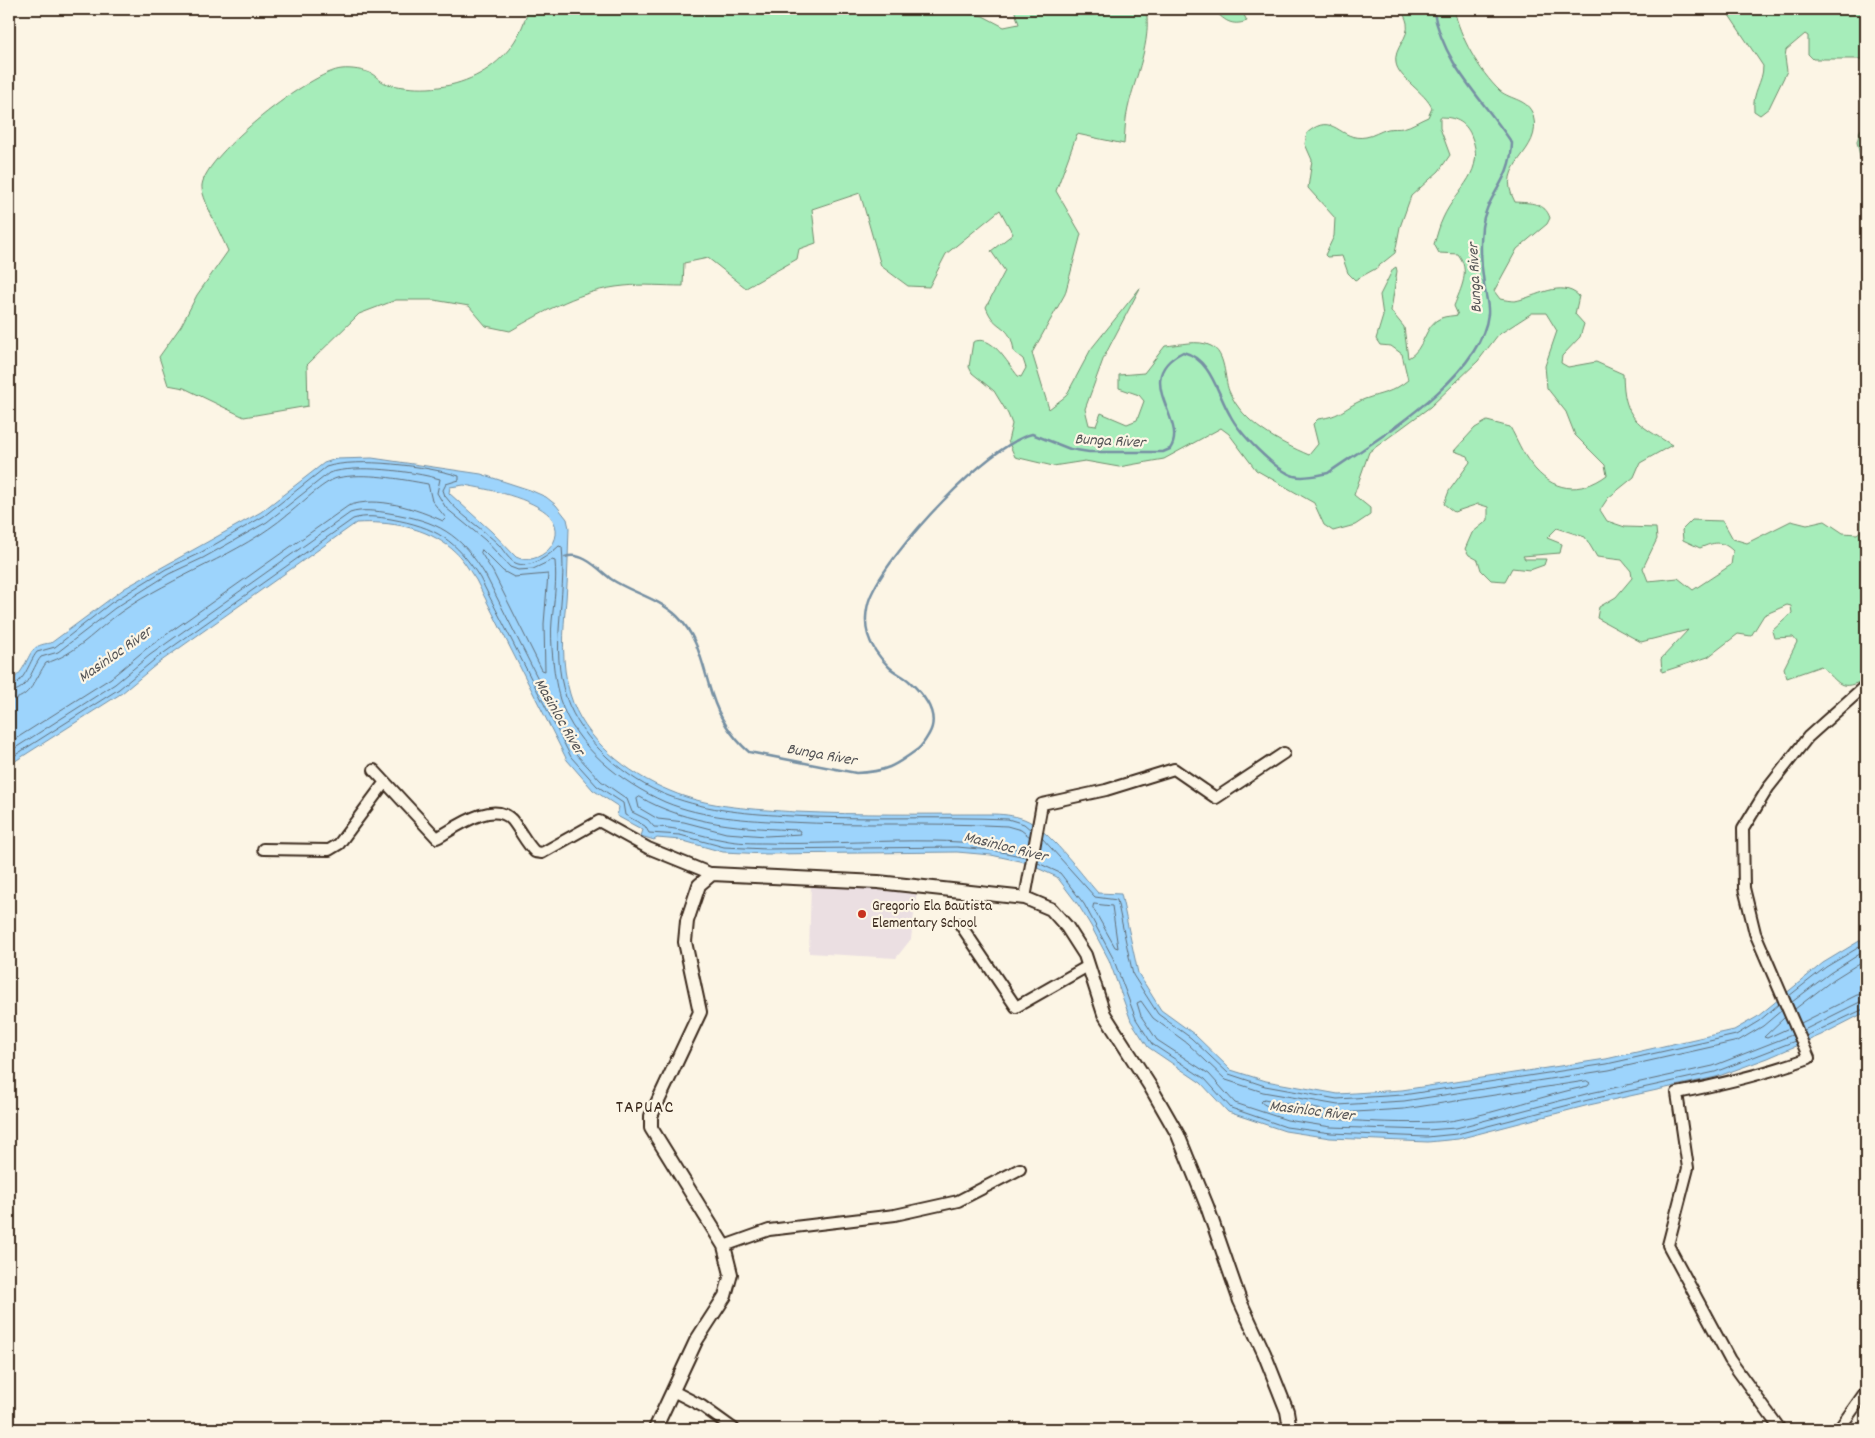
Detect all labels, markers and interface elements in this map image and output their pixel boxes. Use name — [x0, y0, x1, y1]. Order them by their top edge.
water label: Bunga River — [1462, 240, 1489, 314]
water label: Bunga River — [1074, 428, 1148, 455]
water label: Masinloc River — [74, 620, 159, 689]
water label: Masinloc River — [528, 675, 591, 762]
water label: Bunga River — [785, 738, 860, 773]
water label: Masinloc River — [961, 826, 1052, 869]
place label: Gregorio Ela Bautista Elementary School — [872, 896, 993, 935]
marker: Gregorio Ela Bautista Elementary School — [856, 908, 868, 920]
water label: Masinloc River — [1268, 1095, 1357, 1128]
district label: TAPUAC — [616, 1096, 674, 1121]

